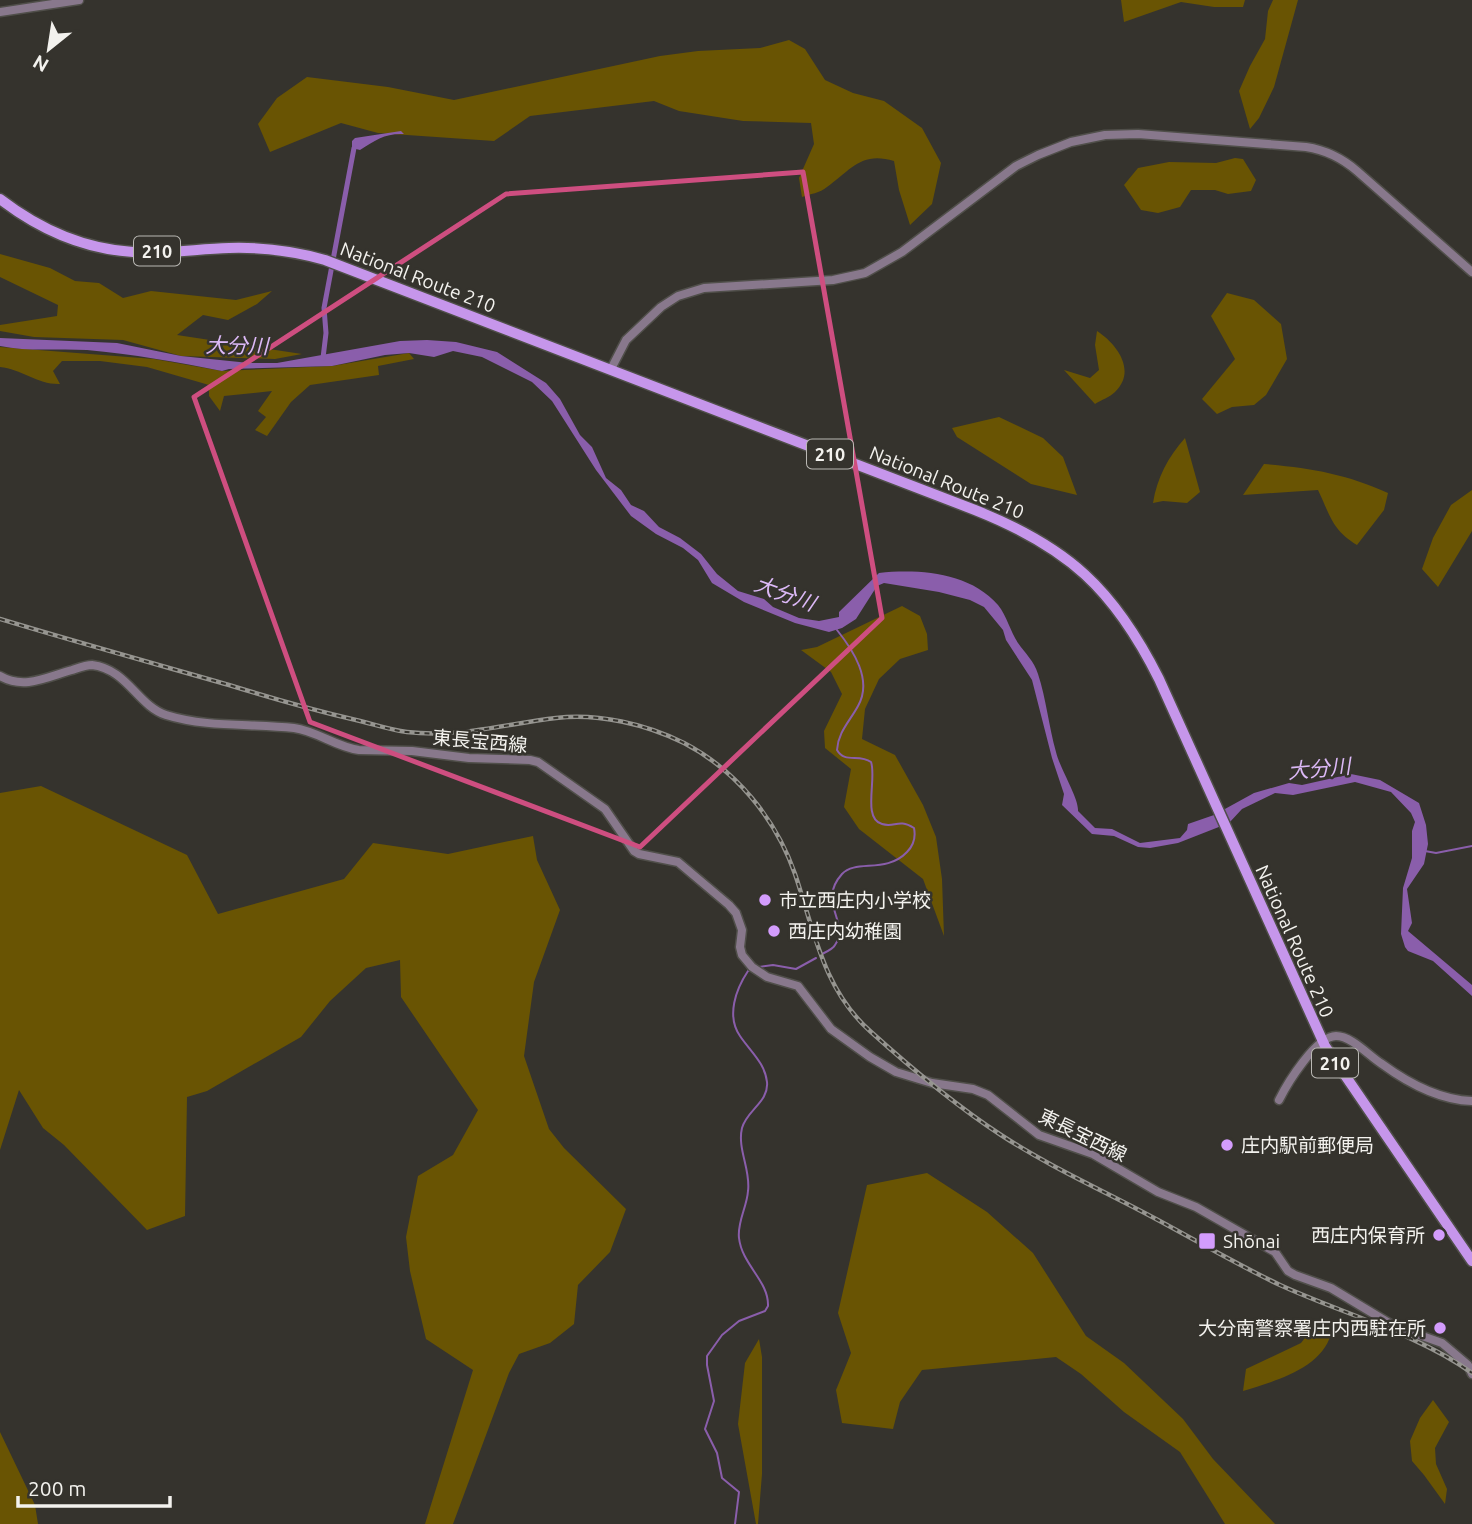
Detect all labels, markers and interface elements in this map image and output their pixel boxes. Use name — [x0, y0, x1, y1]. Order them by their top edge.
north arrow — [14, 14, 84, 84]
text: N — [29, 51, 52, 77]
road number: 210 — [134, 236, 180, 265]
street label: National Route 210 — [337, 237, 499, 317]
water label: 大分川 — [205, 332, 271, 358]
road number: 210 — [807, 440, 853, 468]
street label: National Route 210 — [867, 441, 1027, 523]
water label: 大分川 — [751, 571, 821, 616]
street label: 東長宝西線 — [432, 726, 528, 756]
water label: 大分川 — [1287, 753, 1353, 783]
street label: National Route 210 — [1251, 861, 1339, 1021]
place label: 市立西庄内小学校 — [779, 889, 931, 911]
marker: 市立西庄内小学校 — [757, 892, 773, 908]
place label: 西庄内幼稚園 — [788, 920, 902, 942]
marker: 西庄内幼稚園 — [766, 923, 782, 939]
road number: 210 — [1312, 1048, 1358, 1078]
street label: 東長宝西線 — [1035, 1104, 1131, 1166]
place label: 庄内駅前郵便局 — [1241, 1134, 1374, 1156]
marker: 庄内駅前郵便局 — [1219, 1137, 1235, 1153]
place label: 西庄内保育所 — [1311, 1224, 1425, 1246]
marker: 西庄内保育所 — [1431, 1227, 1447, 1243]
place label: Shōnai — [1223, 1230, 1280, 1252]
marker: Shōnai — [1197, 1231, 1217, 1251]
place label: 大分南警察署庄内西駐在所 — [1198, 1317, 1426, 1339]
marker: 大分南警察署庄内西駐在所 — [1432, 1320, 1448, 1336]
scale bar — [18, 1464, 170, 1508]
text: 200 m — [28, 1476, 86, 1500]

